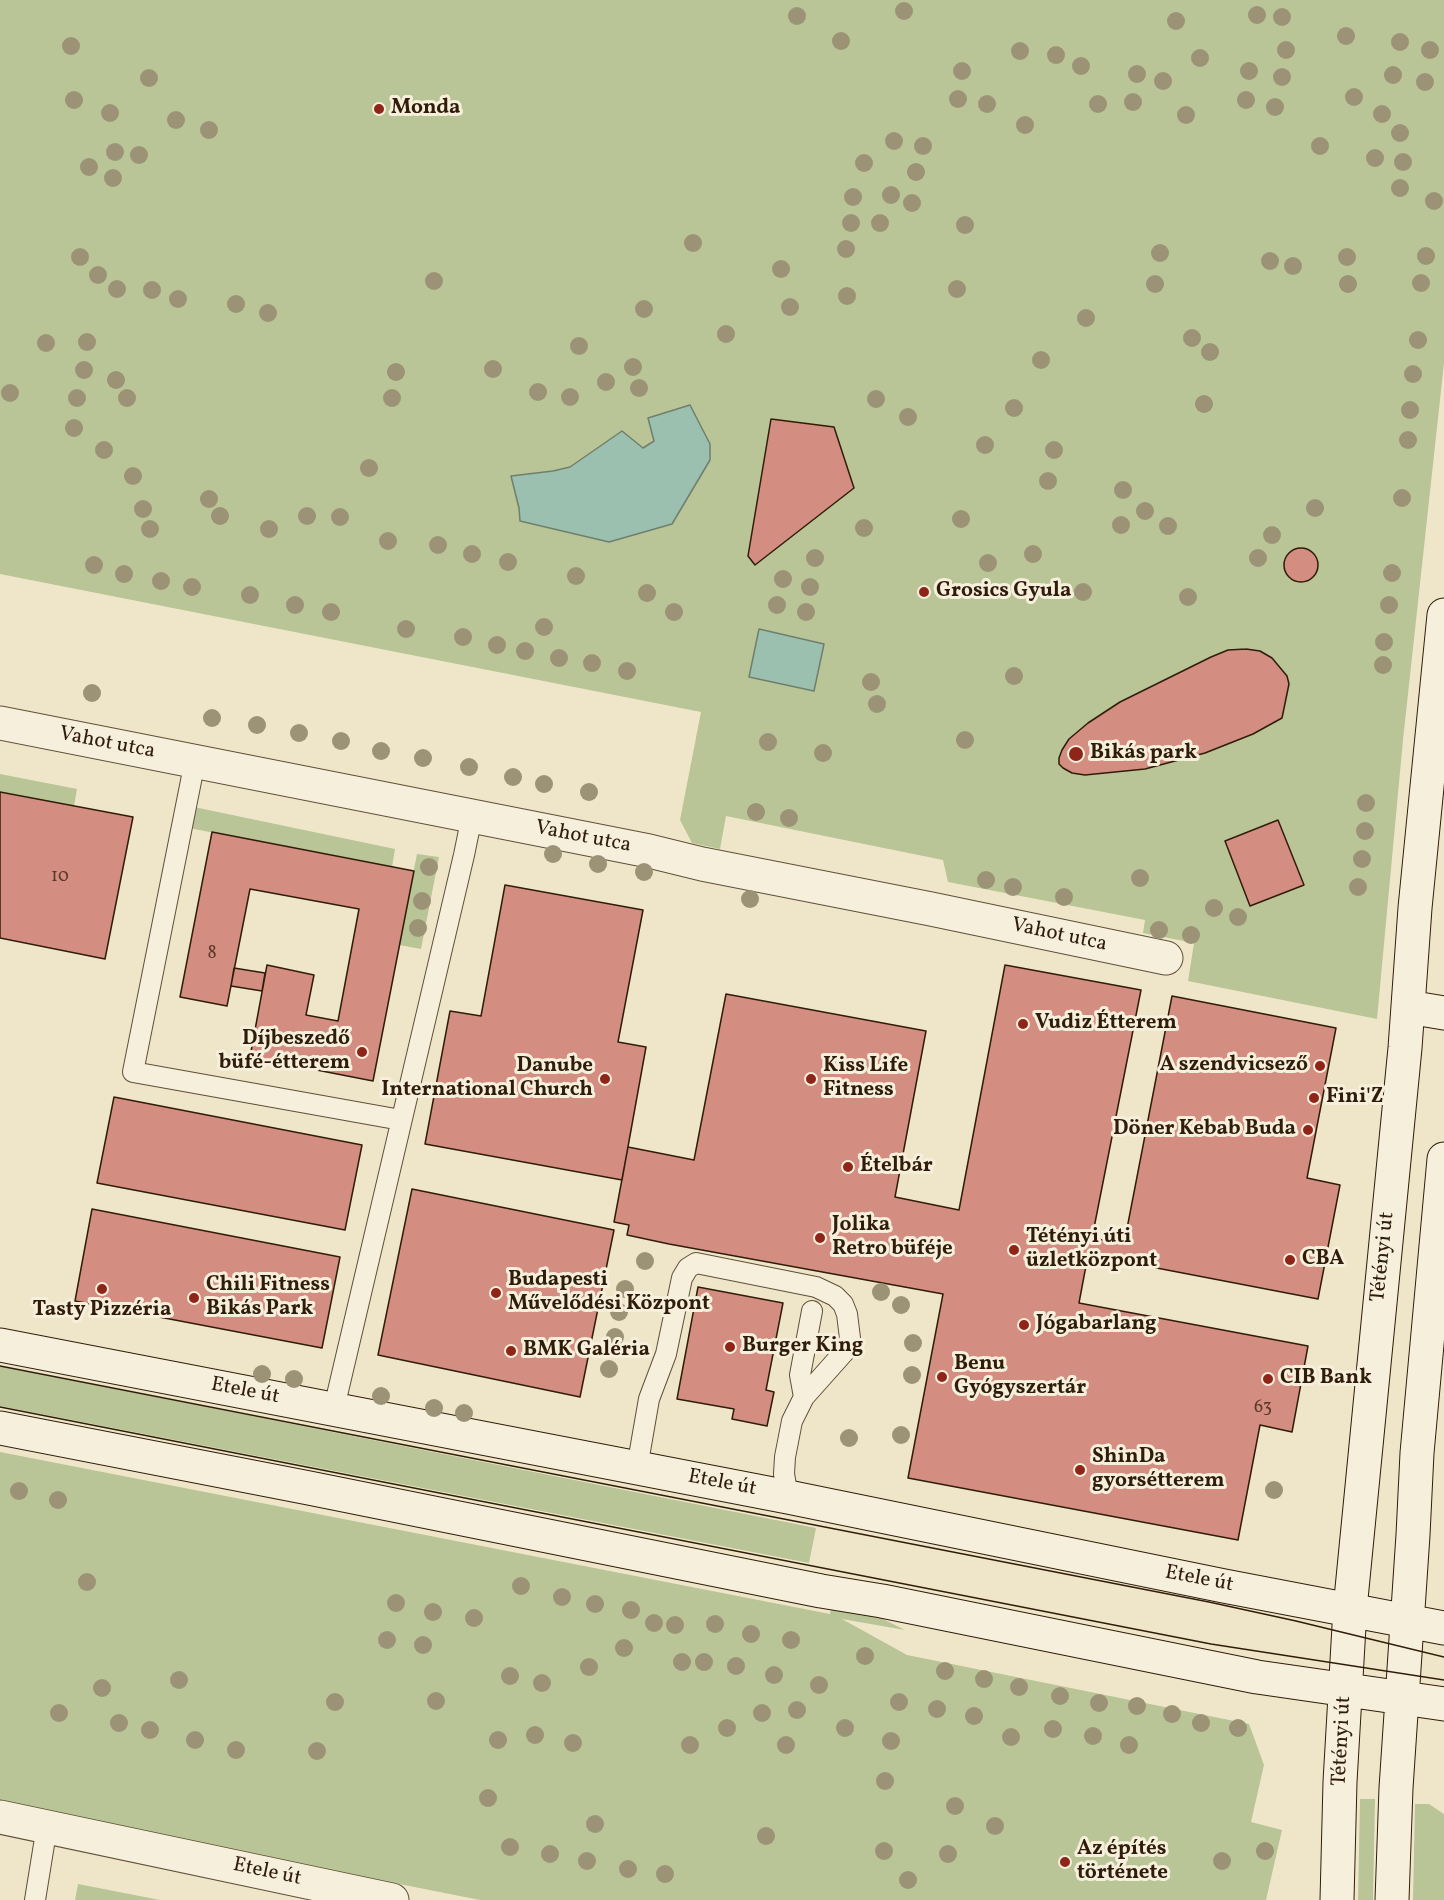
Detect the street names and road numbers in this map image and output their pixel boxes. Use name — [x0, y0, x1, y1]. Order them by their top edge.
street label: Vahot utca — [57, 722, 157, 766]
street label: Vahot utca — [533, 816, 633, 860]
street label: Vahot utca — [1009, 914, 1109, 958]
street label: Tétényi út — [1367, 1211, 1401, 1303]
street label: Etele út — [209, 1373, 281, 1411]
street label: Etele út — [686, 1465, 758, 1503]
street label: Etele út — [1163, 1561, 1235, 1599]
street label: Tétényi út — [1328, 1695, 1358, 1787]
street label: Etele út — [230, 1853, 304, 1893]

